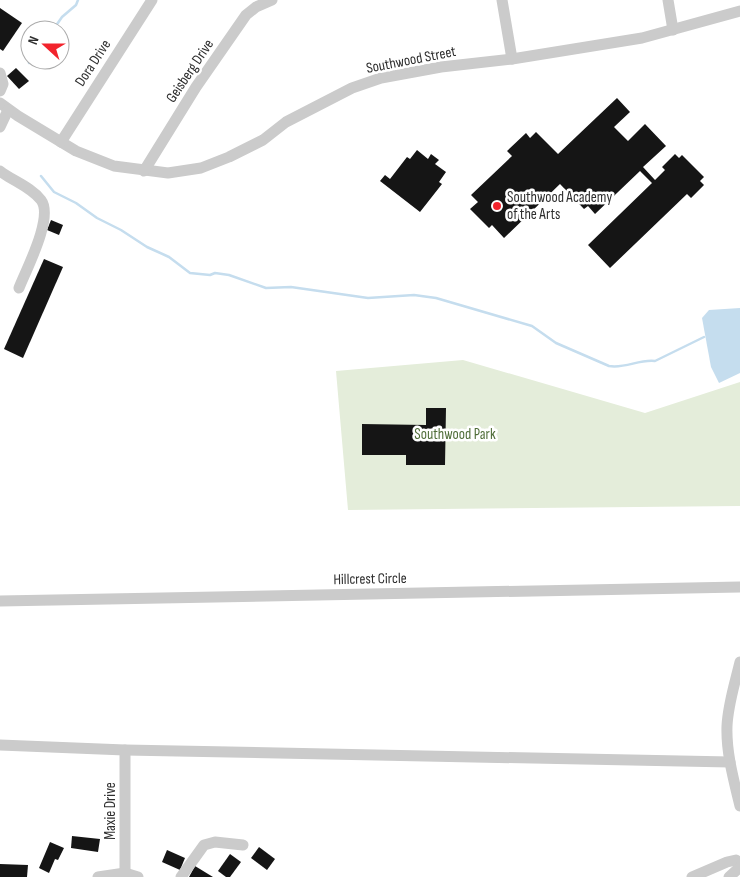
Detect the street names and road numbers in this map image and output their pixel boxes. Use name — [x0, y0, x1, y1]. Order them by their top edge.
street label: Dora Drive — [71, 36, 115, 90]
street label: Geisberg Drive — [162, 36, 218, 106]
street label: Southwood Street — [365, 42, 458, 78]
street label: Hillcrest Circle — [333, 569, 407, 589]
street label: Maxie Drive — [101, 782, 120, 840]

